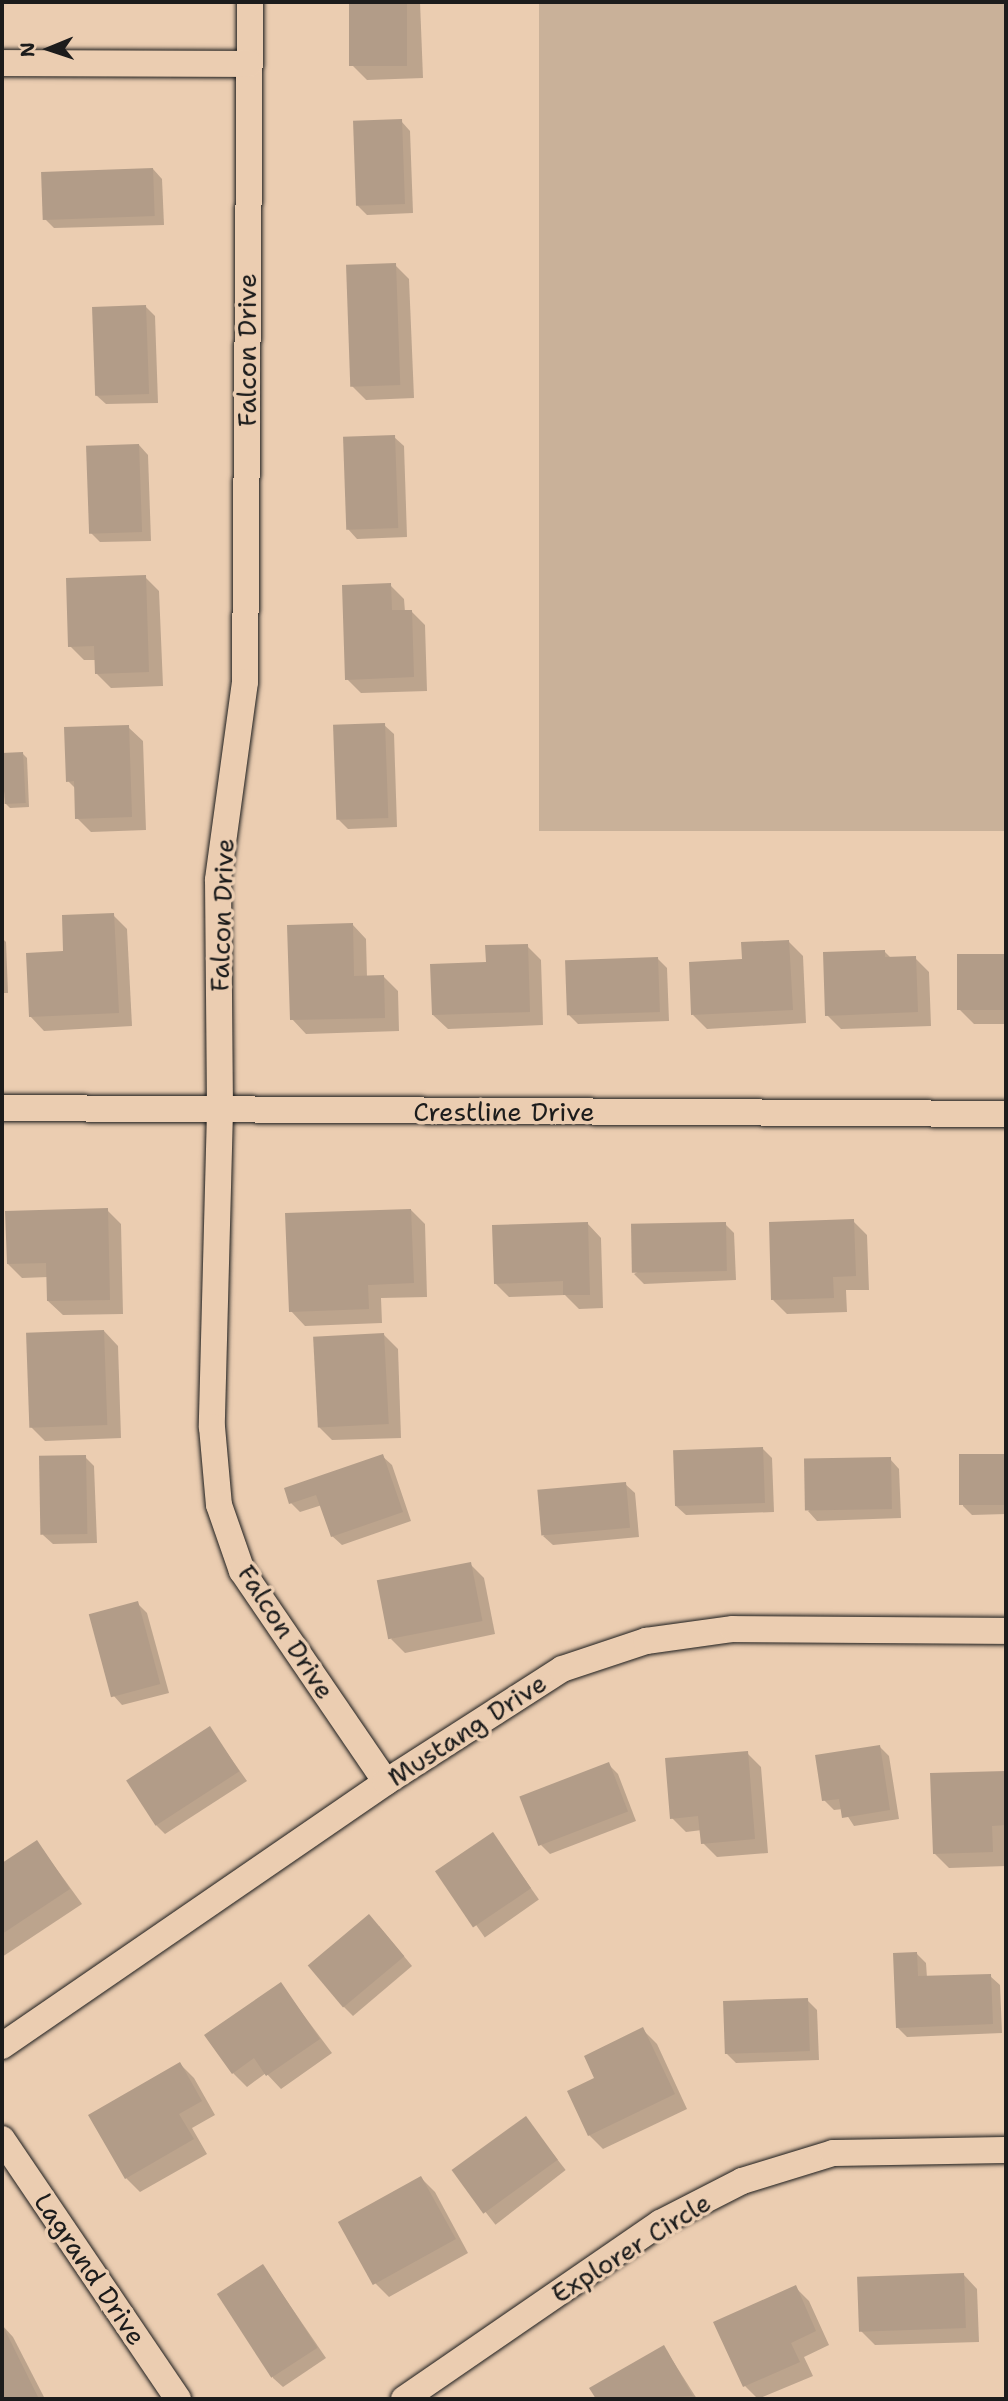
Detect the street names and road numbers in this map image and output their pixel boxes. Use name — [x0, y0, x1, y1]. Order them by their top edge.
street label: Falcon Drive — [231, 273, 263, 427]
street label: Falcon Drive — [204, 838, 240, 992]
street label: Crestline Drive — [413, 1096, 595, 1128]
street label: Falcon Drive — [231, 1559, 341, 1705]
street label: Mustang Drive — [382, 1667, 552, 1793]
street label: Lagrand Drive — [28, 2187, 152, 2351]
street label: Explorer Circle — [546, 2187, 716, 2309]

